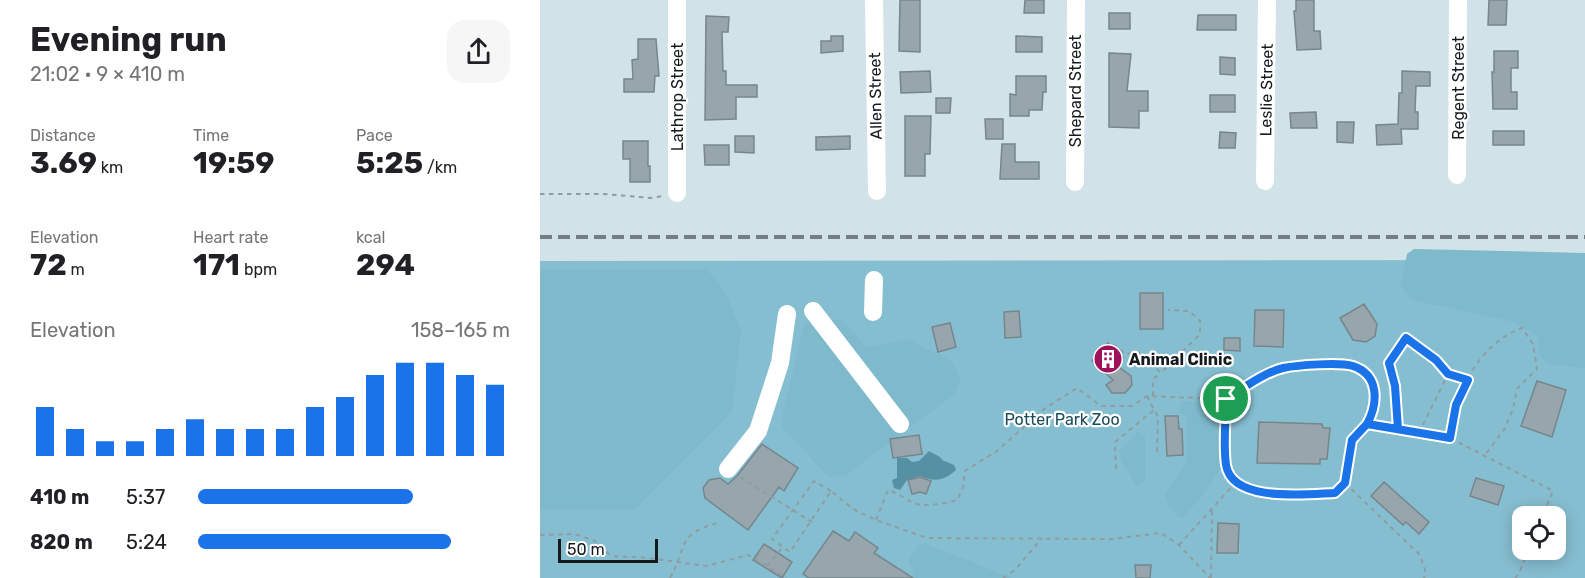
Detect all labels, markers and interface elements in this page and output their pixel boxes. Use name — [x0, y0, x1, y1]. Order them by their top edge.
text: Evening run — [30, 20, 227, 59]
button: share — [447, 20, 510, 83]
street label: Shepard Street — [1066, 35, 1085, 147]
street label: Regent Street — [1449, 36, 1468, 140]
street label: Lathrop Street — [668, 43, 687, 151]
street label: Leslie Street — [1256, 43, 1277, 137]
street label: Allen Street — [865, 52, 886, 140]
text: 21:02 · 9 × 410 m — [30, 62, 185, 86]
text: Distance — [30, 126, 96, 145]
text: Time — [193, 126, 229, 145]
text: Pace — [356, 126, 393, 145]
text: 3.69 — [30, 145, 97, 181]
text: 19:59 — [193, 145, 275, 181]
text: 5:25 — [356, 145, 423, 181]
text: km — [97, 158, 123, 177]
text: /km — [423, 158, 457, 177]
text: Elevation — [30, 228, 99, 247]
text: Heart rate — [193, 228, 268, 247]
text: kcal — [356, 228, 385, 247]
text: 72 — [30, 247, 67, 283]
text: 171 — [193, 247, 240, 283]
text: 294 — [356, 247, 415, 283]
text: m — [67, 260, 85, 279]
text: bpm — [240, 260, 277, 279]
text: Elevation — [30, 318, 116, 342]
text: 158–165 m — [411, 318, 510, 342]
building icon: Animal Clinic — [1092, 343, 1124, 375]
place label: Animal Clinic — [1129, 350, 1232, 369]
pin — [1200, 373, 1251, 424]
icon: arrive — [1209, 382, 1242, 415]
park label: Potter Park Zoo — [1004, 410, 1120, 429]
text: 410 m — [30, 485, 89, 509]
text: 5:37 — [126, 485, 165, 509]
map controls — [1512, 506, 1566, 560]
button: locate — [1512, 506, 1566, 560]
text: 820 m — [30, 530, 93, 554]
text: 5:24 — [126, 530, 167, 554]
scale bar — [558, 536, 658, 564]
text: 50 m — [567, 540, 605, 559]

